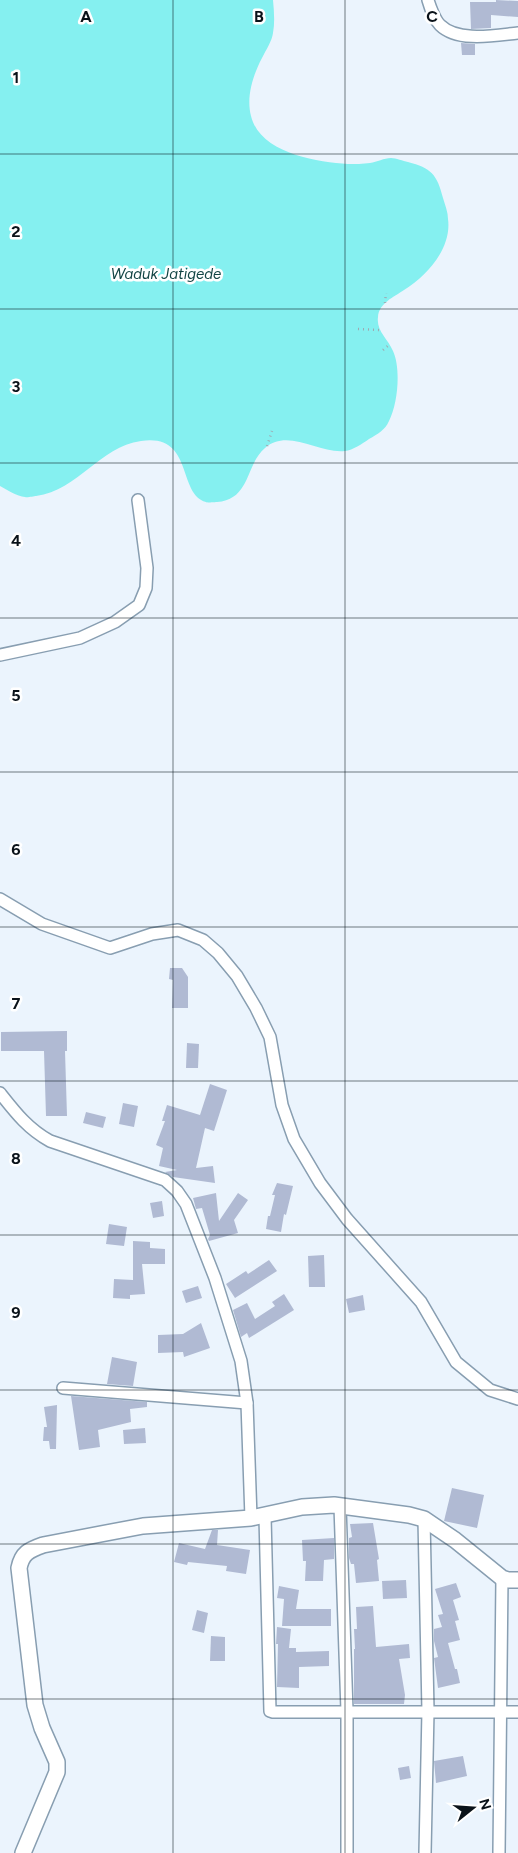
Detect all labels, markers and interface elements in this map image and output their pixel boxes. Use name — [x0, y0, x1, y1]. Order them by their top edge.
text: A — [80, 7, 92, 26]
text: B — [254, 7, 264, 26]
text: C — [426, 7, 438, 26]
text: 1 — [13, 68, 19, 87]
text: 2 — [11, 222, 21, 241]
water label: Waduk Jatigede — [111, 265, 221, 283]
text: 3 — [12, 377, 21, 396]
text: 4 — [11, 531, 21, 550]
text: 5 — [11, 686, 21, 705]
text: 6 — [11, 840, 21, 859]
text: 7 — [12, 994, 21, 1013]
text: 8 — [11, 1149, 21, 1168]
text: 9 — [11, 1303, 21, 1322]
north arrow — [448, 1783, 498, 1833]
text: N — [475, 1797, 495, 1812]

